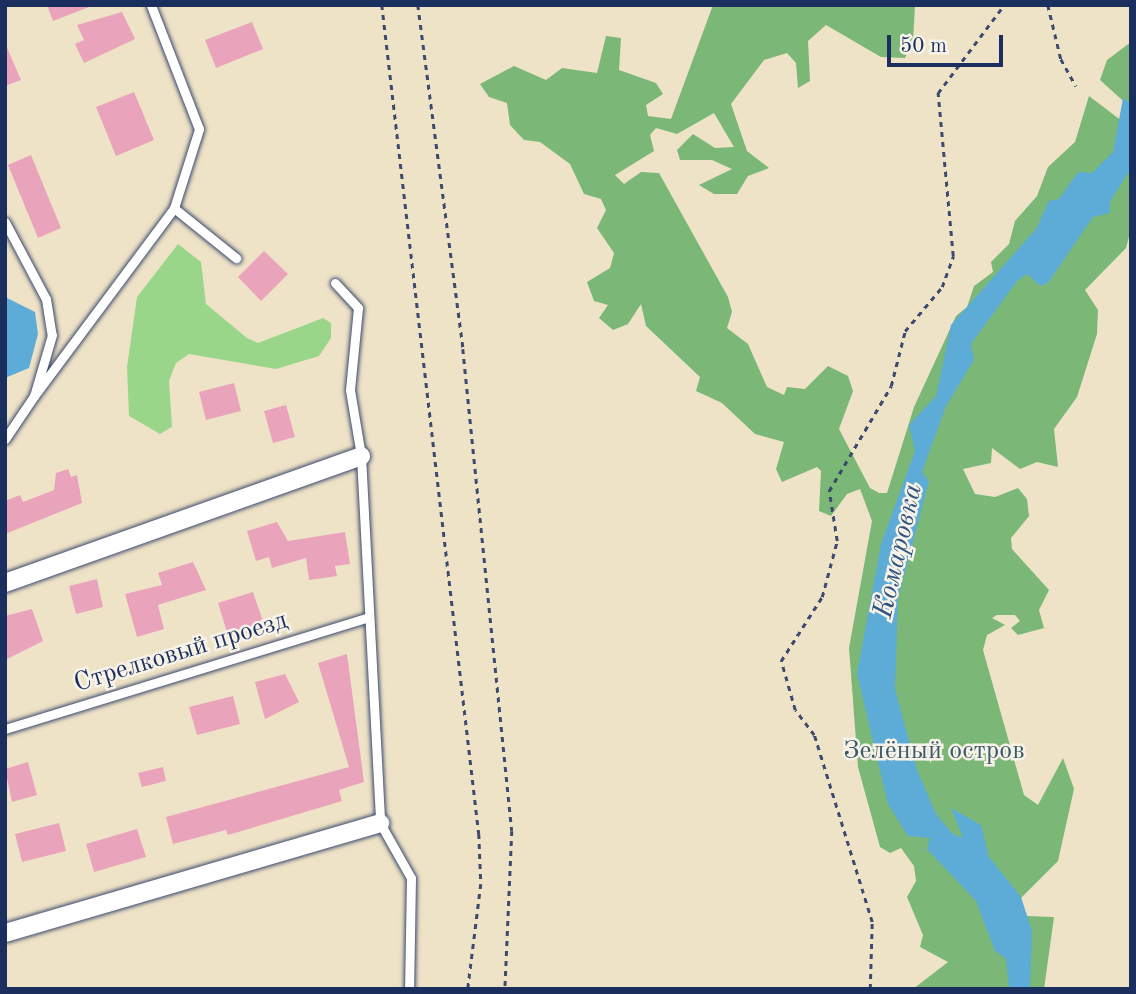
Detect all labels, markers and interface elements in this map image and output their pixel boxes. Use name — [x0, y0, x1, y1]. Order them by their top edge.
scale bar — [891, 21, 1006, 65]
text: 50 m — [900, 36, 947, 57]
water label: Комаровка — [867, 481, 931, 621]
street label: Стрелковый проезд — [70, 606, 292, 700]
park label: Зелёный остров — [843, 736, 1025, 768]

